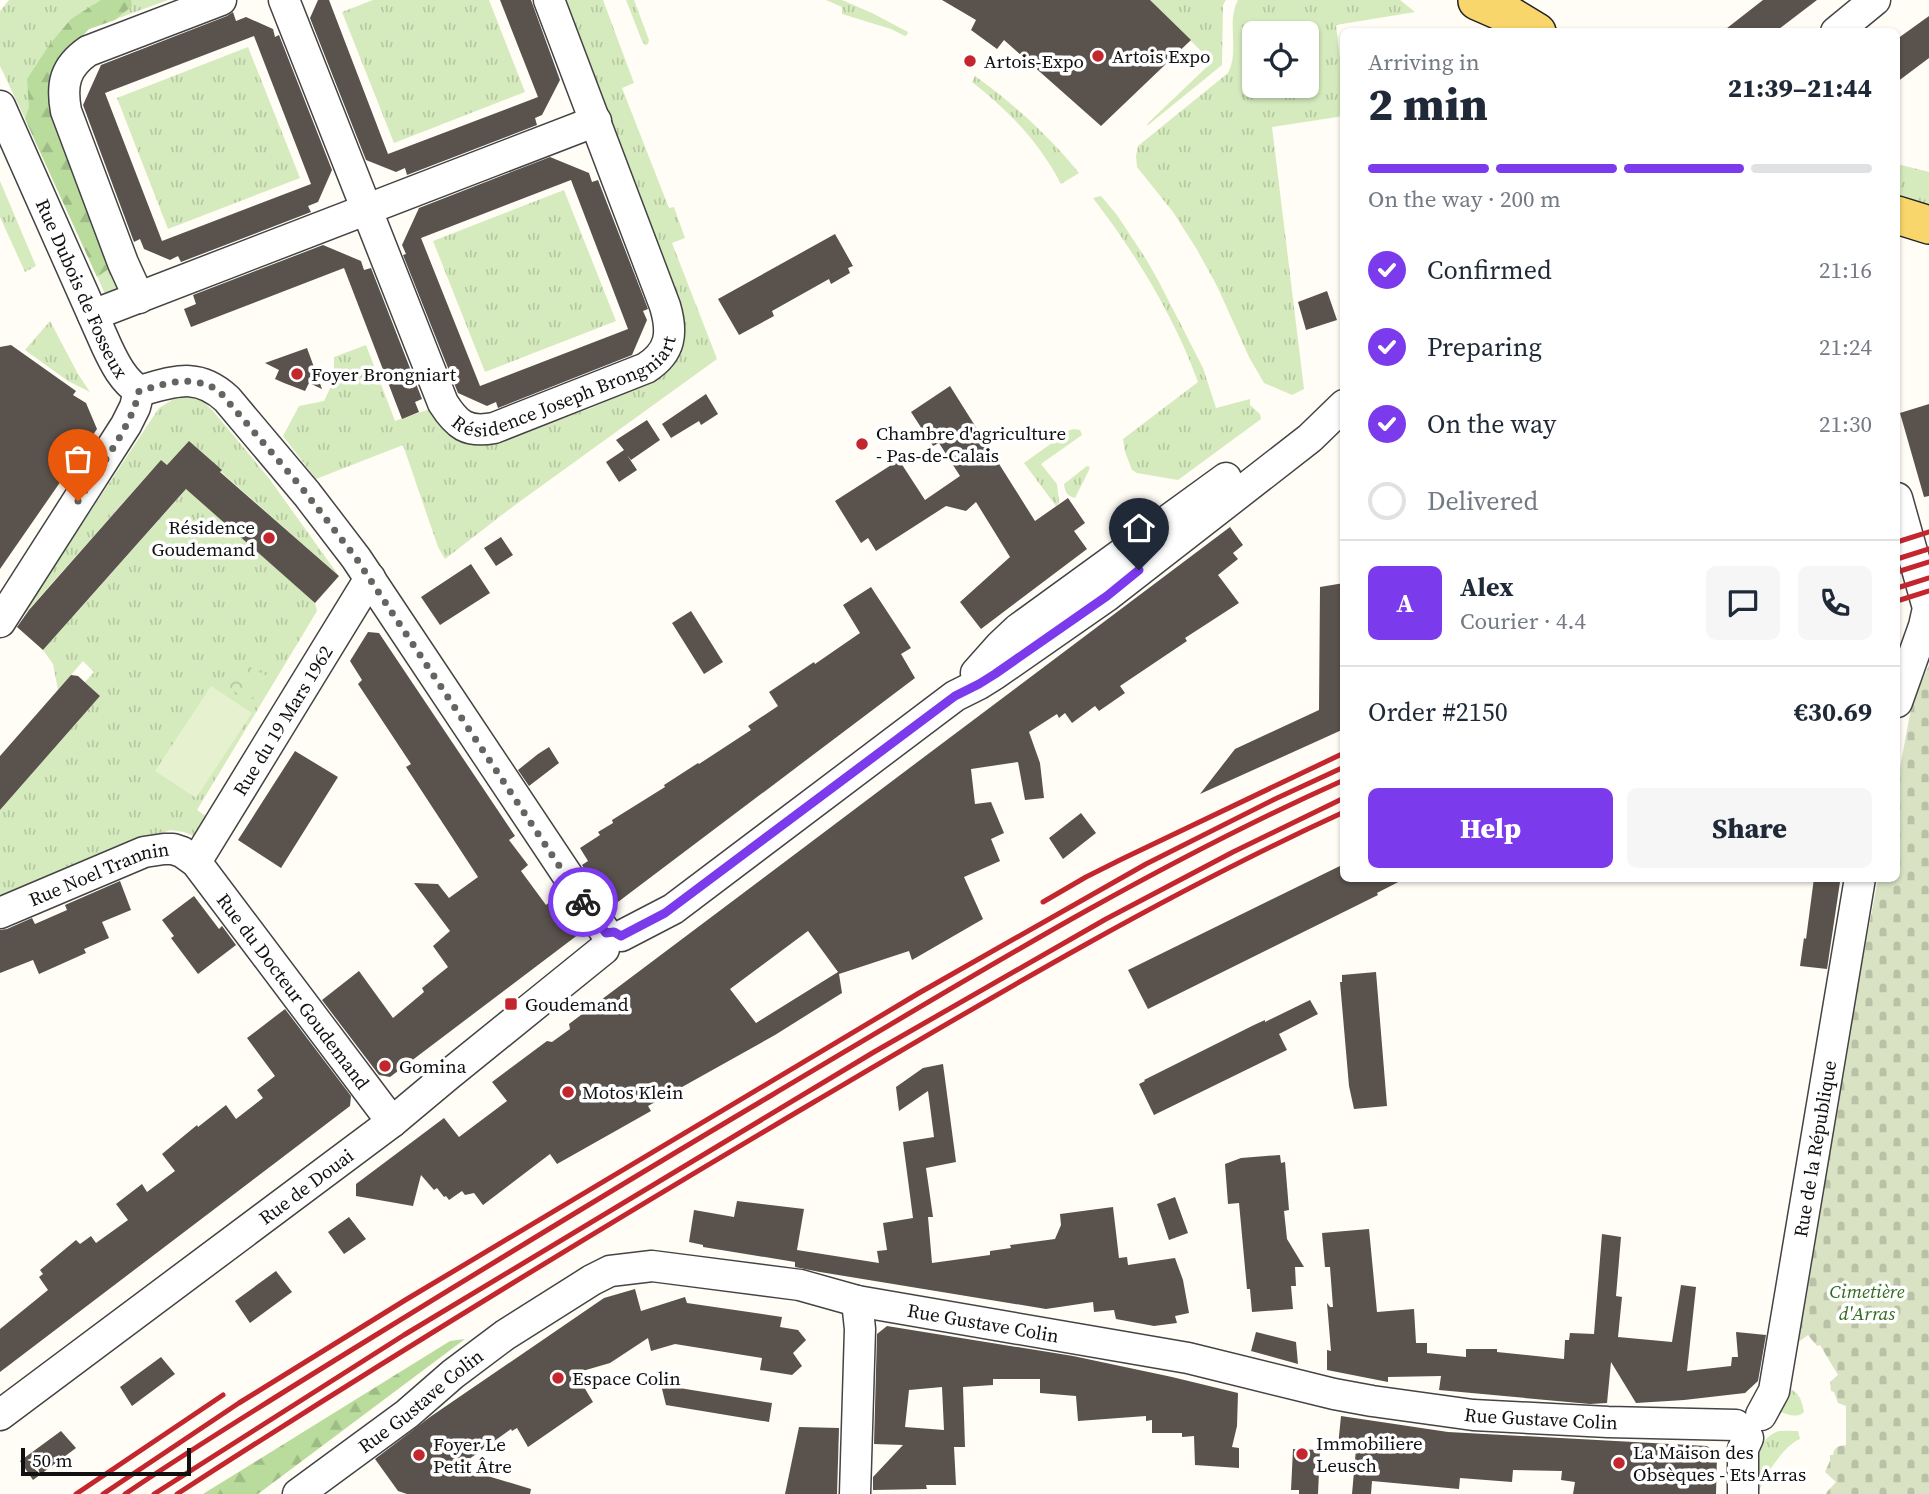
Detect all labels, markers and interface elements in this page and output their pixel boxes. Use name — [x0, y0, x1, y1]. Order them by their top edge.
map controls — [1242, 21, 1319, 98]
button: locate — [1242, 21, 1319, 98]
place label: Artois Expo — [1112, 43, 1211, 69]
text: Arriving in — [1368, 46, 1480, 78]
place label: Artois-Expo — [984, 48, 1084, 74]
marker: Artois Expo — [1090, 48, 1106, 64]
marker: Artois-Expo — [962, 53, 978, 69]
text: 21:39–21:44 — [1728, 70, 1872, 106]
text: 2 min — [1368, 72, 1488, 135]
text: On the way · 200 m — [1368, 183, 1561, 215]
street label: Rue Dubois de Fosseux — [30, 195, 134, 384]
icon: check — [1368, 251, 1406, 289]
text: Confirmed — [1427, 252, 1552, 288]
text: 21:16 — [1819, 254, 1872, 286]
icon: check — [1368, 328, 1406, 366]
text: Preparing — [1427, 329, 1542, 365]
text: 21:24 — [1819, 331, 1872, 363]
street label: Résidence Joseph Brongniart — [447, 333, 682, 443]
place label: Foyer Brongniart — [311, 361, 457, 387]
marker: Foyer Brongniart — [289, 366, 305, 382]
icon: check — [1368, 405, 1406, 443]
text: On the way — [1427, 406, 1556, 442]
text: 21:30 — [1819, 408, 1872, 440]
place label: Chambre d'agriculture - Pas-de-Calais — [876, 420, 1066, 468]
pin — [48, 429, 108, 501]
marker: Chambre d'agriculture - Pas-de-Calais — [854, 436, 870, 452]
icon: bag — [59, 440, 97, 478]
text: Delivered — [1427, 483, 1538, 519]
pin — [1109, 498, 1169, 570]
icon: home — [1120, 509, 1158, 547]
place label: Résidence Goudemand — [151, 514, 255, 562]
marker: Résidence Goudemand — [261, 530, 277, 546]
button: chat — [1706, 566, 1780, 640]
button: phone — [1798, 566, 1872, 640]
text: Alex — [1460, 569, 1514, 605]
text: A — [1396, 585, 1414, 621]
text: Courier · 4.4 — [1460, 605, 1586, 637]
street label: Rue du 19 Mars 1962 — [227, 640, 339, 800]
text: Order #2150 — [1368, 694, 1508, 730]
text: €30.69 — [1794, 694, 1872, 730]
button: Help — [1368, 788, 1613, 868]
button: Share — [1627, 788, 1872, 868]
street label: Rue Noel Trannin — [25, 835, 171, 912]
courier — [548, 867, 618, 937]
icon: bike — [564, 883, 602, 921]
street label: Rue du Docteur Goudemand — [211, 888, 376, 1095]
place label: Goudemand — [525, 991, 629, 1017]
marker: Goudemand — [503, 996, 519, 1012]
place label: Gomina — [399, 1053, 467, 1079]
marker: Gomina — [377, 1058, 393, 1074]
street label: Rue de la République — [1787, 1058, 1842, 1239]
place label: Motos Klein — [582, 1079, 683, 1105]
marker: Motos Klein — [560, 1084, 576, 1100]
street label: Rue de Douai — [253, 1142, 359, 1230]
park label: Cimetière d'Arras — [1830, 1278, 1905, 1326]
street label: Rue Gustave Colin — [905, 1297, 1061, 1349]
street label: Rue Gustave Colin — [353, 1343, 488, 1459]
place label: Espace Colin — [572, 1365, 681, 1391]
marker: Espace Colin — [550, 1370, 566, 1386]
street label: Rue Gustave Colin — [1463, 1401, 1618, 1435]
place label: Immobiliere Leusch — [1316, 1430, 1423, 1478]
place label: Foyer Le Petit Âtre — [433, 1431, 512, 1479]
place label: La Maison des Obsèques - Ets Arras — [1633, 1439, 1806, 1487]
scale bar — [21, 1445, 191, 1477]
marker: Immobiliere Leusch — [1294, 1446, 1310, 1462]
text: 50 m — [32, 1447, 73, 1473]
marker: Foyer Le Petit Âtre — [411, 1447, 427, 1463]
marker: La Maison des Obsèques - Ets Arras — [1611, 1455, 1627, 1471]

